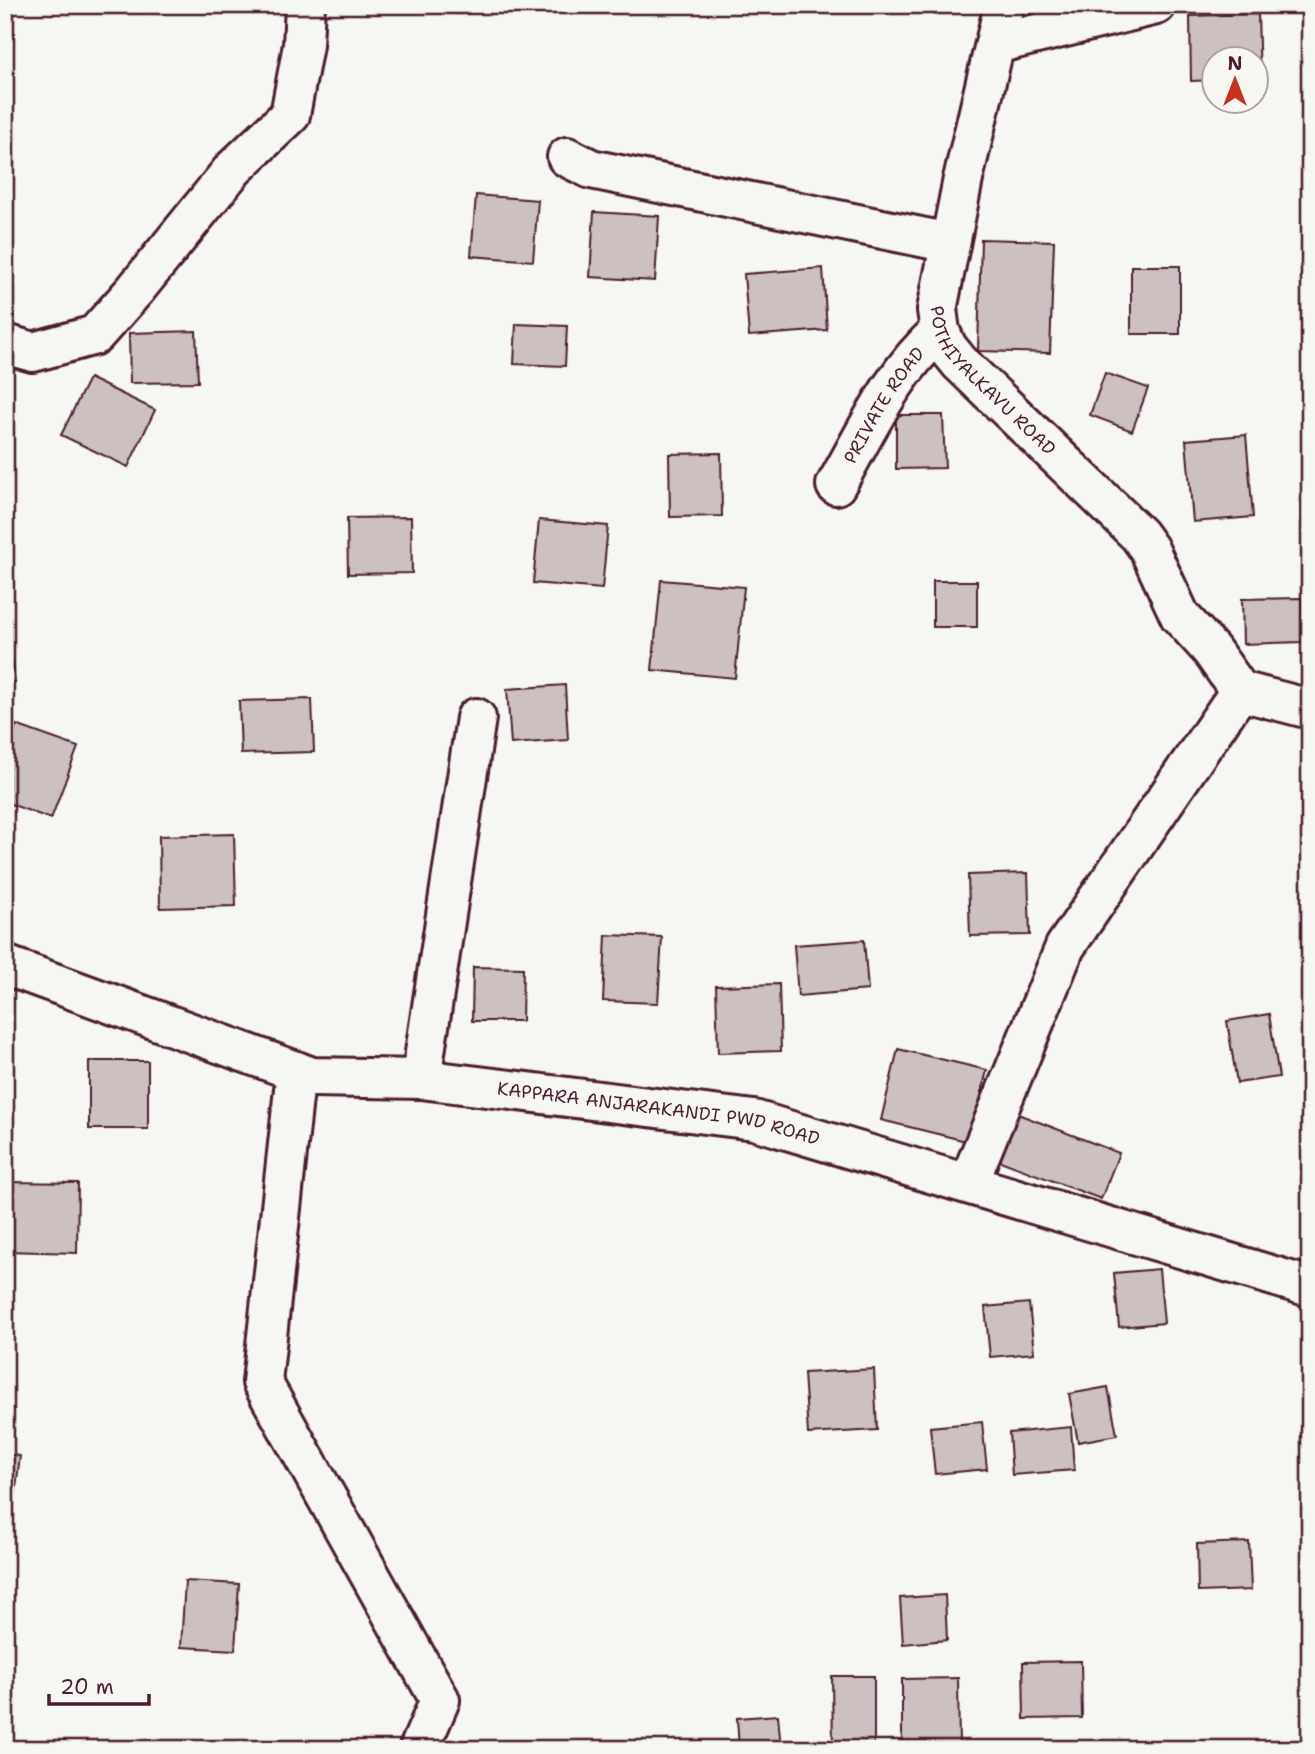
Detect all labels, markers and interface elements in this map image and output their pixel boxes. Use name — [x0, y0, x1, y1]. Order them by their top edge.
north arrow — [1200, 46, 1270, 116]
text: N — [1227, 51, 1243, 76]
street label: POTHIYALKAVU ROAD — [925, 304, 1061, 461]
street label: PRIVATE ROAD — [838, 342, 930, 468]
street label: KAPPARA ANJARAKANDI PWD ROAD — [496, 1076, 823, 1151]
scale bar — [49, 1663, 149, 1707]
text: 20 m — [60, 1673, 114, 1701]

